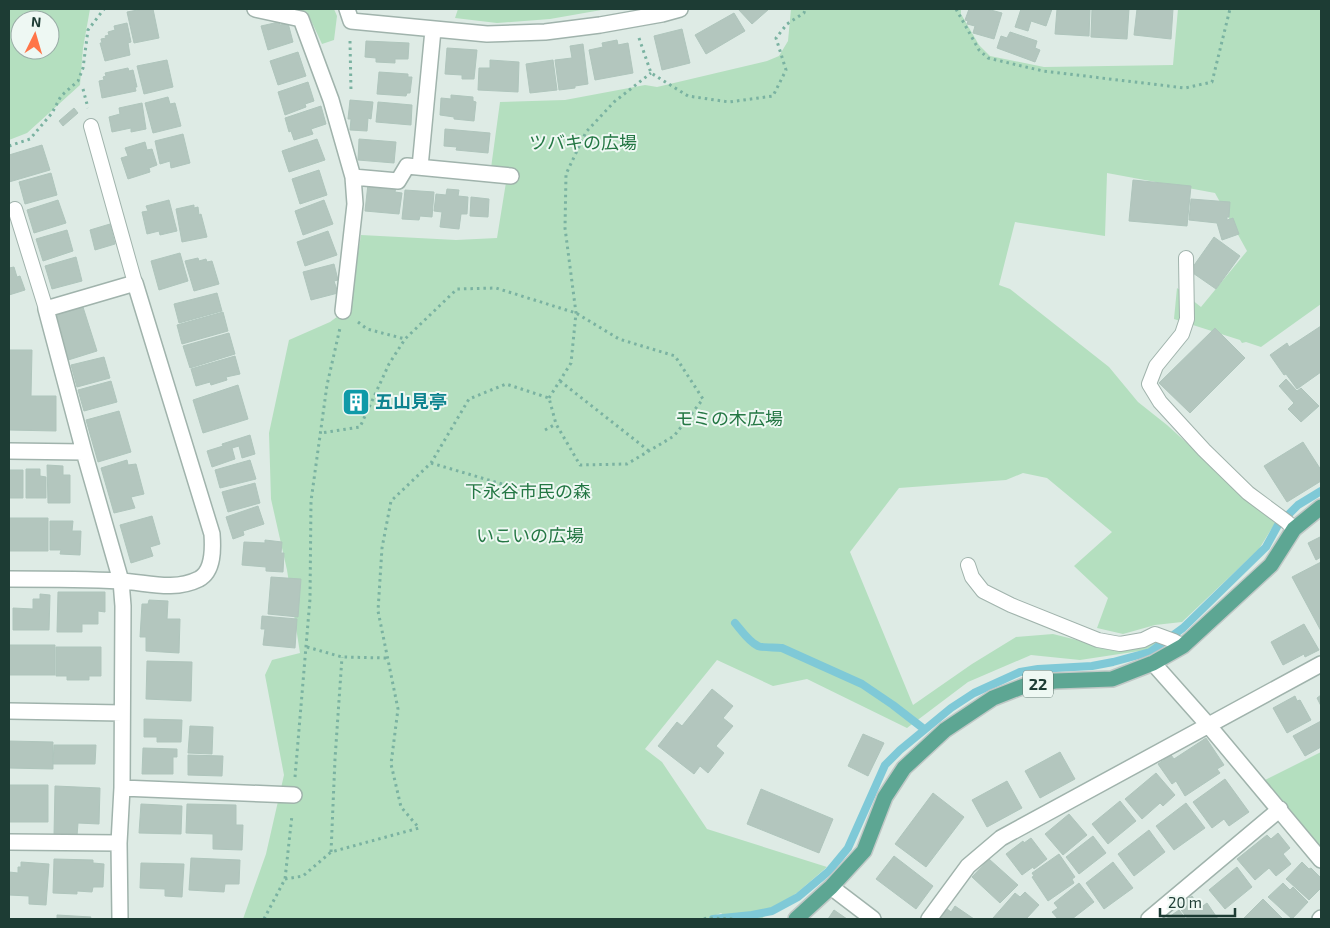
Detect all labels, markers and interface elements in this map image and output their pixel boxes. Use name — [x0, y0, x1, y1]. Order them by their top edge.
north arrow — [10, 10, 60, 60]
text: N — [30, 13, 42, 30]
park label: ツバキの広場 — [529, 131, 637, 153]
building icon: 五山見亭 — [341, 387, 371, 417]
place label: 五山見亭 — [375, 390, 447, 412]
park label: モミの木広場 — [675, 407, 783, 429]
park label: 下永谷市民の森 — [465, 480, 591, 502]
park label: いこいの広場 — [476, 524, 584, 546]
road number: 22 — [1023, 671, 1053, 698]
scale bar — [1160, 886, 1235, 918]
text: 20 m — [1168, 893, 1202, 911]

